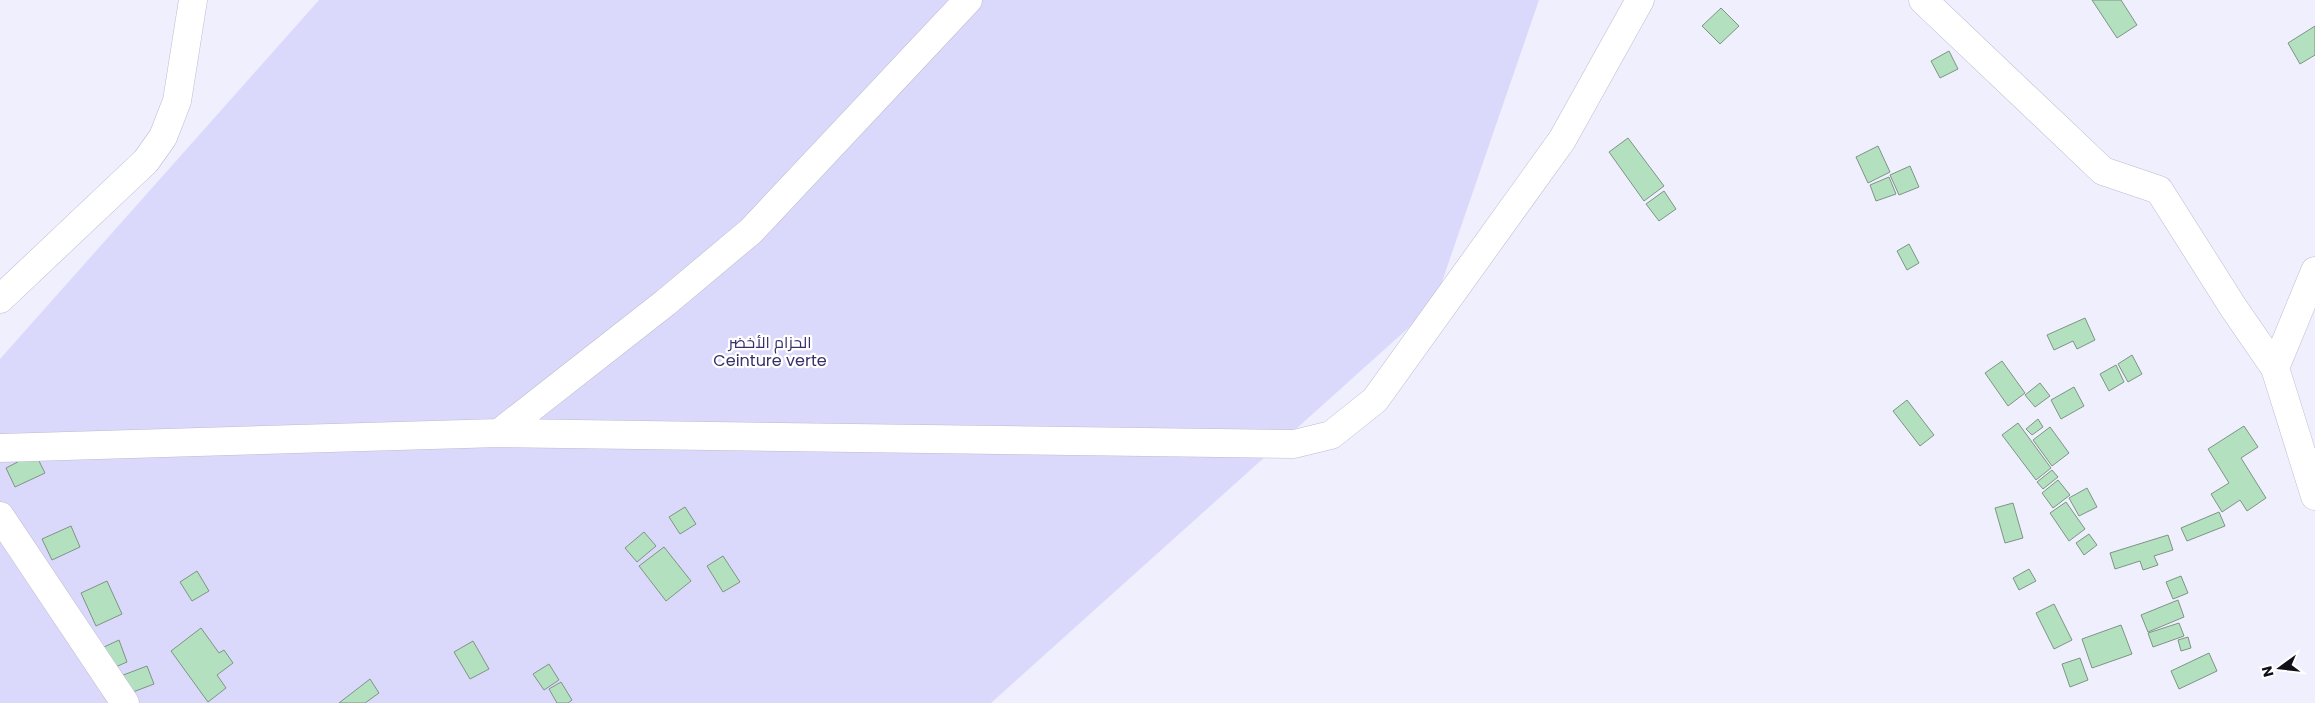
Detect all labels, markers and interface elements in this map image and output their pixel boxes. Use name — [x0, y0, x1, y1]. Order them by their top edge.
park label: الحزام الأخضر Ceinture verte — [713, 331, 827, 372]
north arrow — [2255, 643, 2305, 693]
text: N — [2256, 664, 2278, 679]

